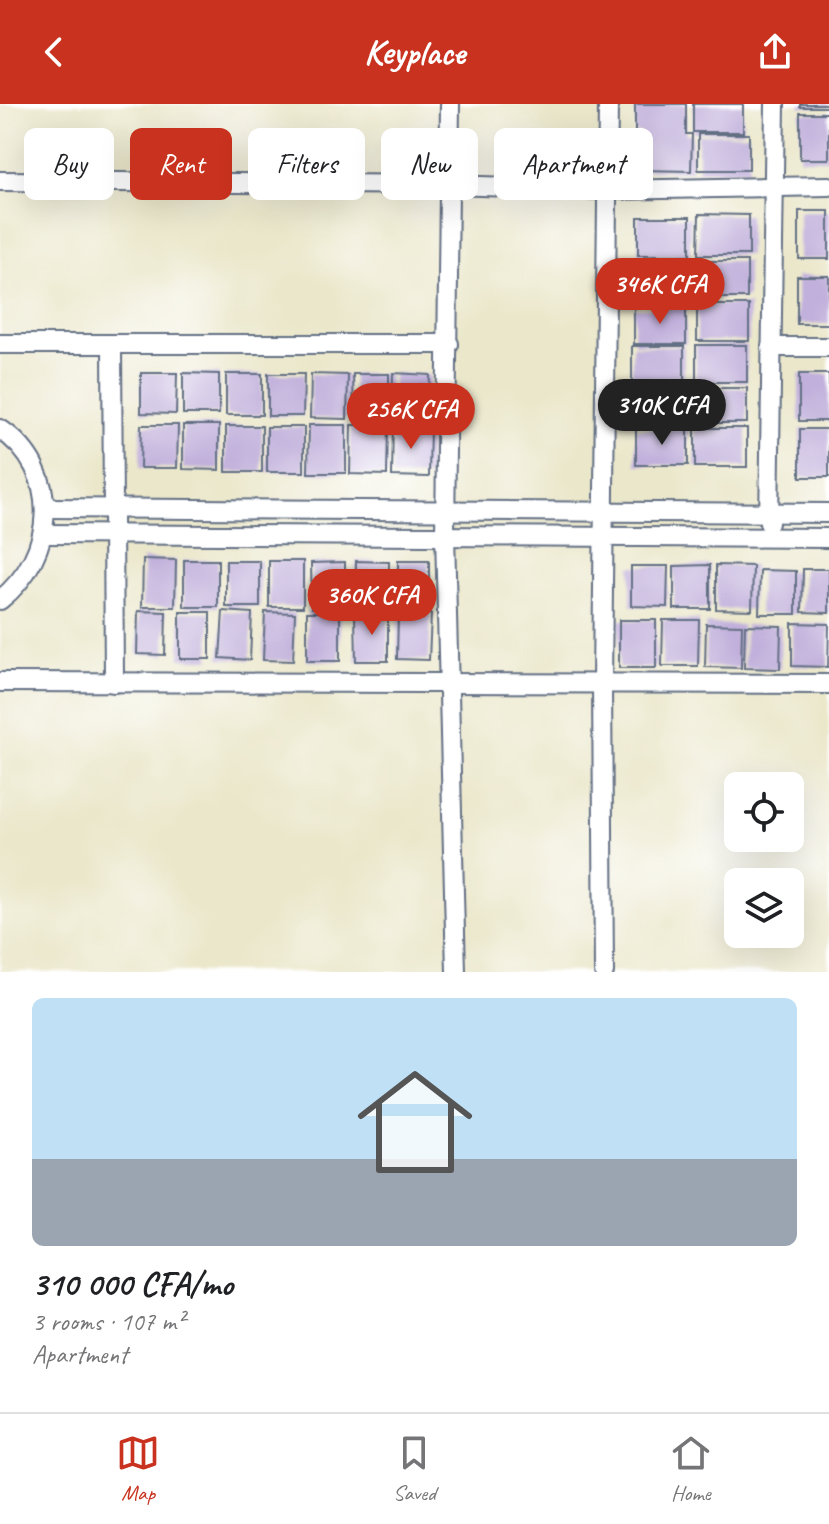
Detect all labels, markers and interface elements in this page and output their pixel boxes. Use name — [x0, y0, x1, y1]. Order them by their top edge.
text: Keyplace — [364, 29, 465, 75]
icon: back — [32, 30, 76, 74]
icon: share — [753, 30, 797, 74]
chip: Buy — [24, 128, 114, 200]
chip: Rent — [130, 128, 232, 200]
chip: Filters — [248, 128, 365, 200]
chip: New — [381, 128, 478, 200]
chip: Apartment — [494, 128, 653, 200]
pin: 346K CFA — [577, 258, 743, 326]
text: 346K CFA — [614, 267, 706, 300]
pin: 310K CFA — [579, 379, 745, 447]
pin: 256K CFA — [328, 383, 494, 451]
text: 310K CFA — [616, 388, 708, 421]
text: 256K CFA — [365, 392, 457, 425]
pin: 360K CFA — [289, 569, 455, 637]
text: 360K CFA — [326, 578, 418, 611]
map controls — [724, 772, 804, 948]
button: locate — [724, 772, 804, 852]
button: layers — [724, 868, 804, 948]
icon: home — [343, 1050, 487, 1194]
text: 310 000 CFA/mo — [32, 1262, 233, 1305]
text: 3 rooms · 107 m² — [32, 1305, 184, 1338]
text: Apartment — [32, 1338, 128, 1371]
tab: Map — [116, 1431, 160, 1507]
tab: Saved — [392, 1431, 436, 1507]
tab: Home — [669, 1431, 713, 1507]

